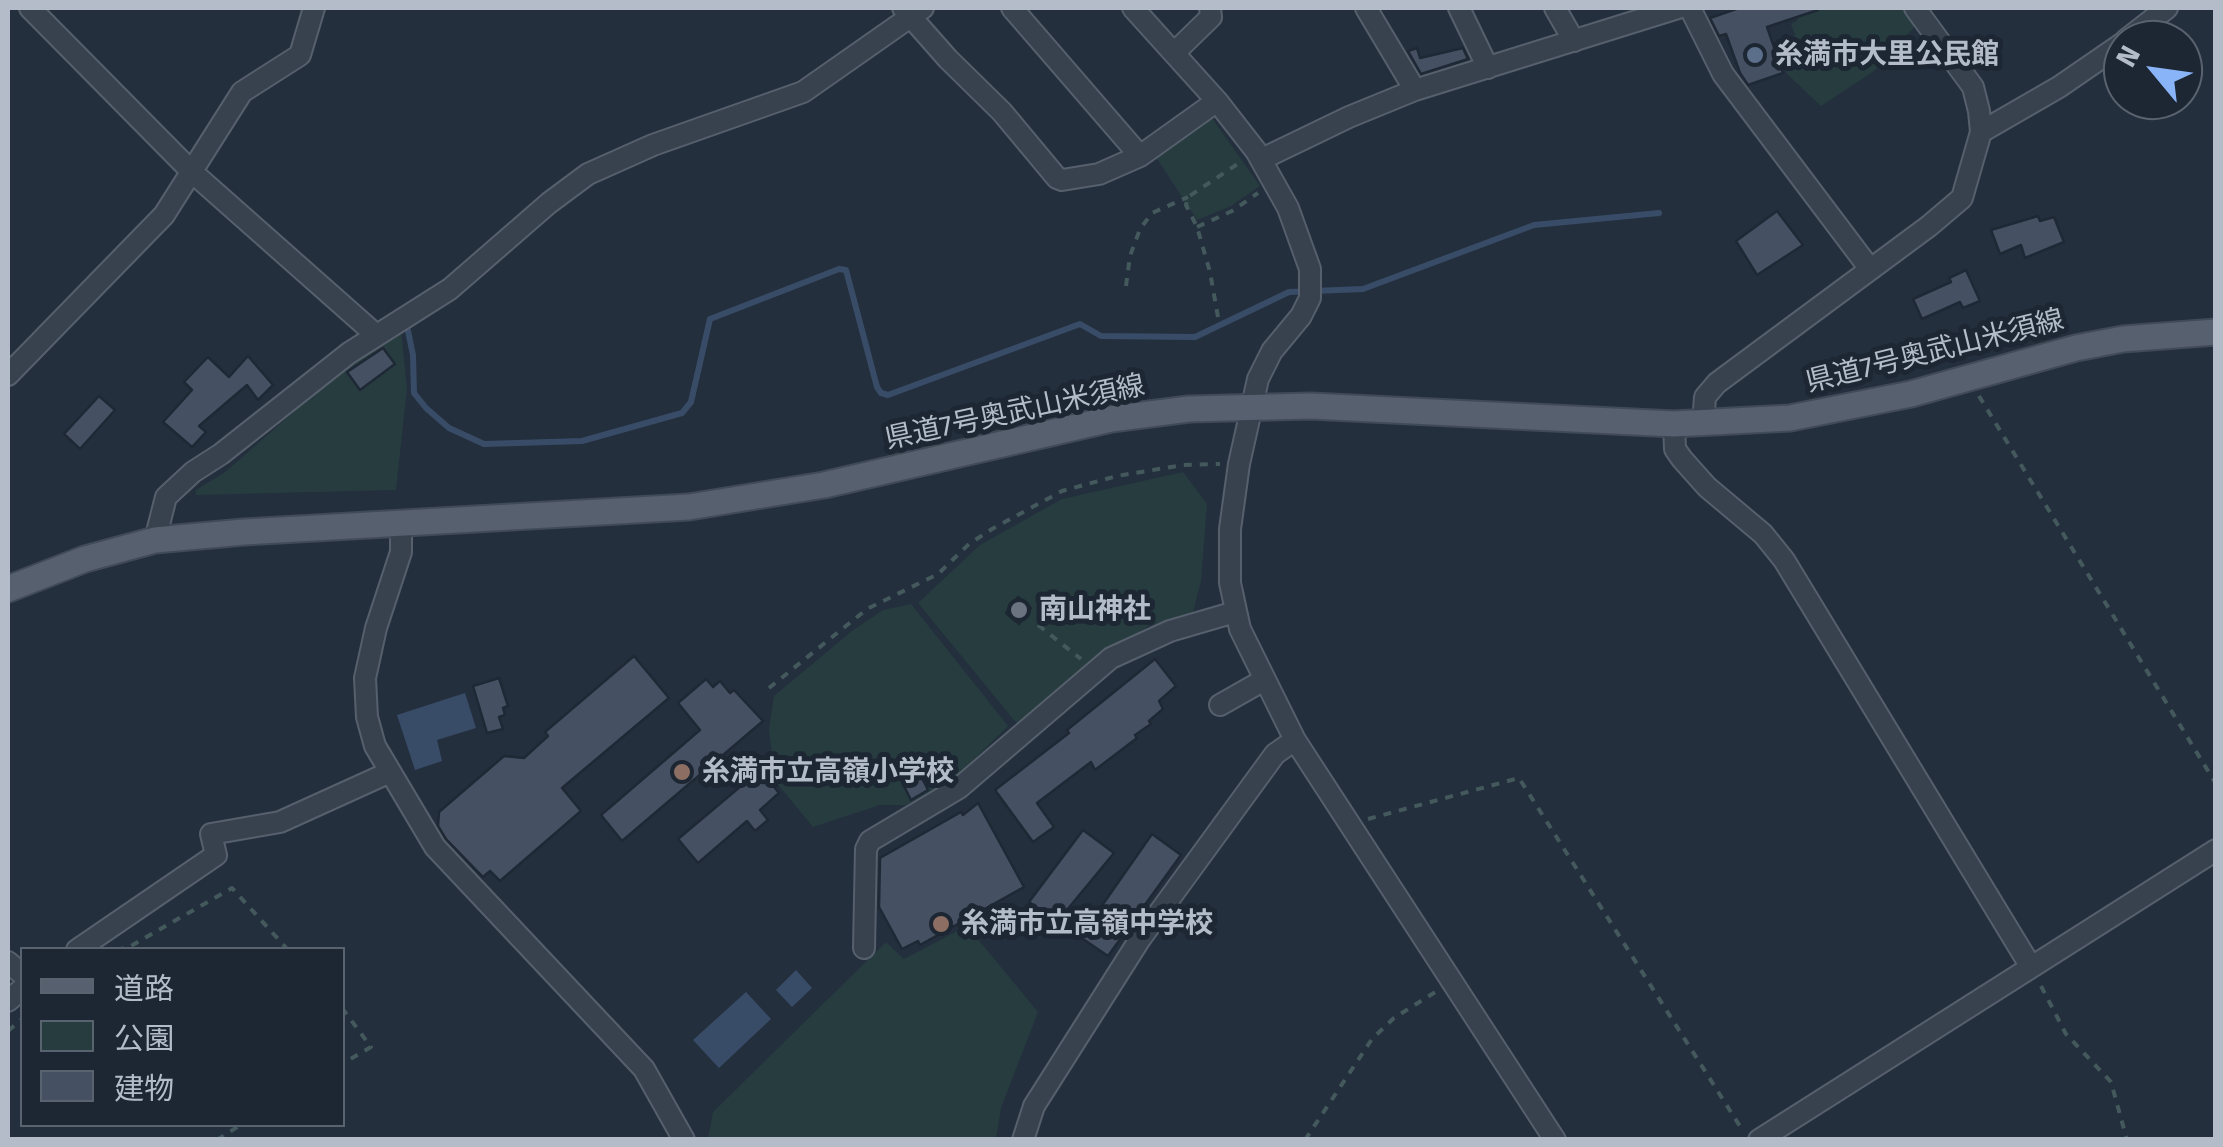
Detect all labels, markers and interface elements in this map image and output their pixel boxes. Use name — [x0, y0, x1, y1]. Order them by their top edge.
north arrow — [2103, 20, 2203, 120]
place label: 糸満市大里公民館 — [1775, 38, 1999, 72]
text: N — [2109, 40, 2147, 72]
marker: 糸満市大里公民館 — [1744, 44, 1766, 66]
street label: 県道7号奥武山米須線 — [1803, 304, 2067, 400]
street label: 県道7号奥武山米須線 — [882, 369, 1148, 457]
place label: 南山神社 — [1039, 593, 1151, 627]
marker: 南山神社 — [1008, 599, 1030, 621]
place label: 糸満市立高嶺小学校 — [702, 755, 954, 789]
marker: 糸満市立高嶺小学校 — [671, 761, 693, 783]
place label: 糸満市立高嶺中学校 — [961, 907, 1213, 941]
marker: 糸満市立高嶺中学校 — [930, 913, 952, 935]
legend — [20, 947, 345, 1127]
text: 道路 — [114, 971, 174, 1007]
text: 公園 — [114, 1021, 174, 1057]
text: 建物 — [114, 1071, 174, 1107]

